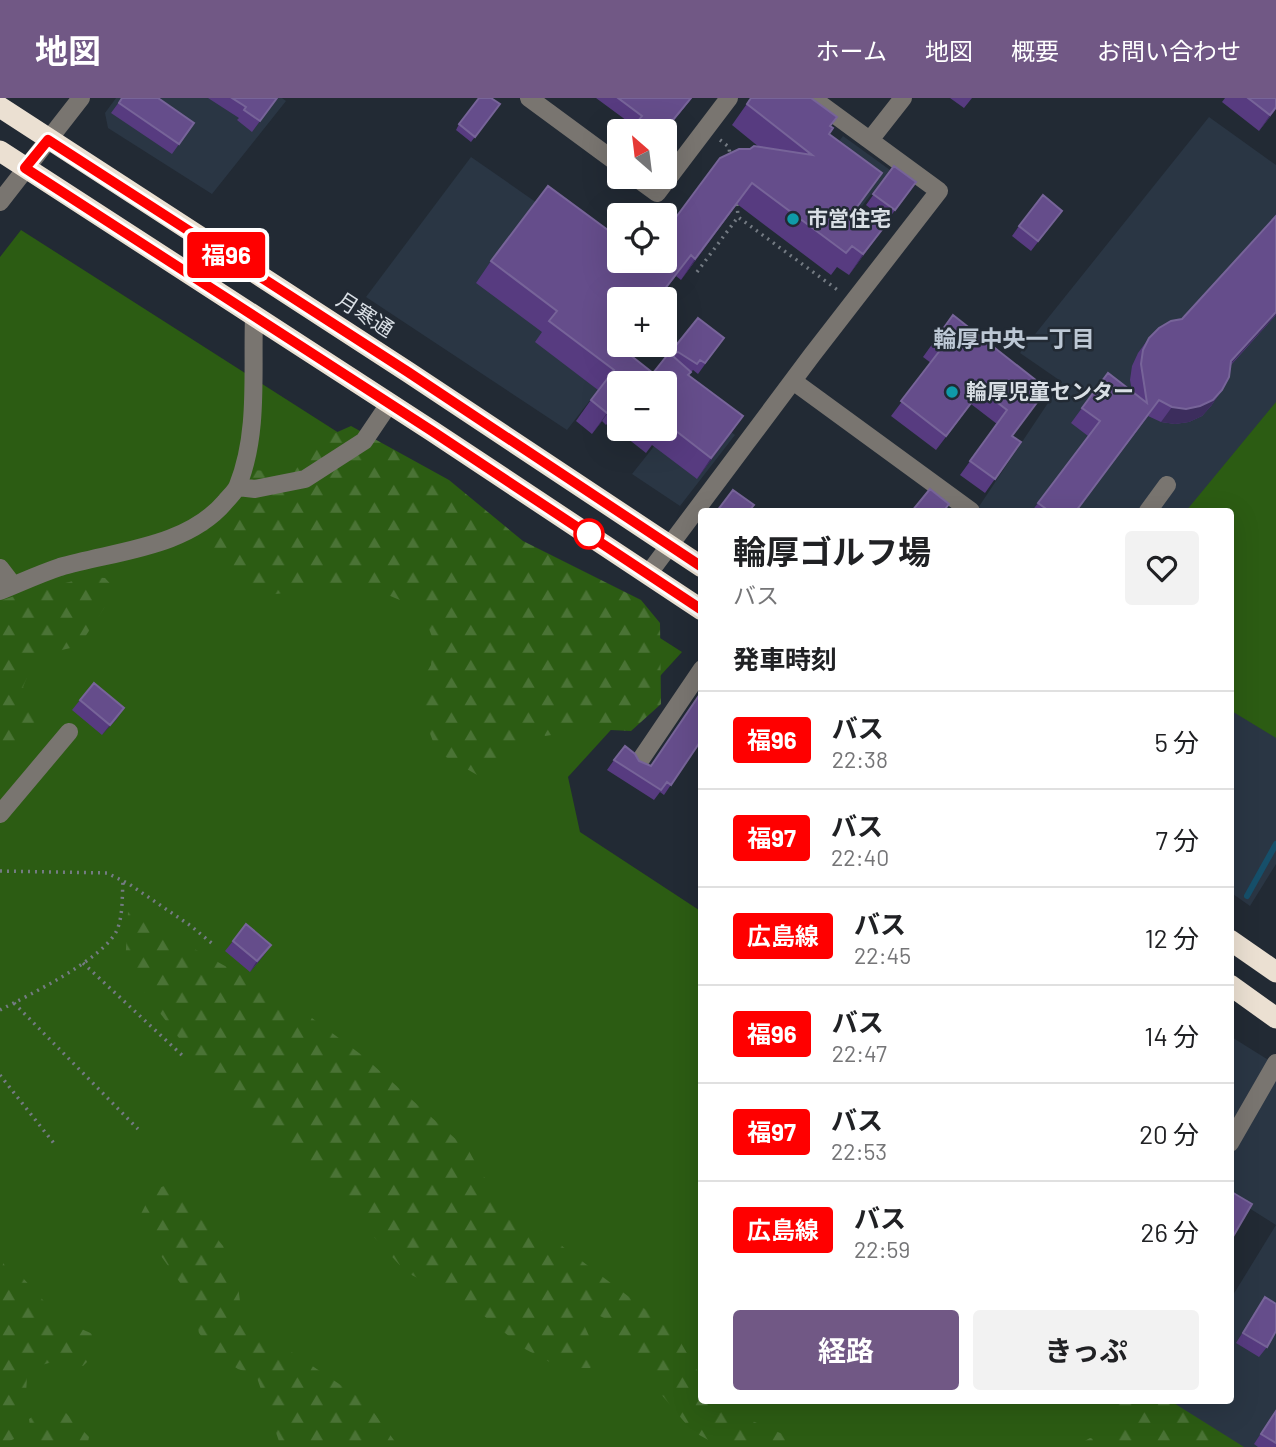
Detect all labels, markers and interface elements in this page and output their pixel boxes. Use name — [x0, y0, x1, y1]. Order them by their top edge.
text: 地図 — [35, 30, 101, 70]
text: ホーム — [816, 36, 887, 65]
text: 地図 — [925, 36, 973, 65]
text: 概要 — [1011, 36, 1059, 65]
text: お問い合わせ — [1097, 36, 1241, 65]
north arrow — [607, 119, 677, 189]
map controls — [607, 119, 677, 441]
button: locate — [607, 203, 677, 273]
place label: 市営住宅 — [807, 205, 891, 230]
marker: 市営住宅 — [785, 211, 801, 227]
line badge: 福96 — [186, 232, 266, 278]
text: 福96 — [201, 240, 251, 269]
street label: 月寒通 — [333, 286, 399, 341]
button: + — [607, 287, 677, 357]
district label: 輪厚中央一丁目 — [934, 324, 1095, 352]
button: − — [607, 371, 677, 441]
place label: 輪厚児童センター — [966, 378, 1134, 403]
marker: 輪厚児童センター — [944, 384, 960, 400]
unlabelled marker — [574, 519, 604, 549]
text: 輪厚ゴルフ場 — [733, 531, 931, 571]
button: heart — [1125, 531, 1199, 605]
text: バス — [733, 581, 779, 609]
text: 発車時刻 — [733, 643, 837, 674]
text: バス — [832, 712, 884, 743]
text: 福96 — [747, 725, 797, 754]
text: 5 分 — [1154, 726, 1199, 757]
text: 22:38 — [832, 745, 888, 773]
text: バス — [831, 810, 883, 841]
text: 福97 — [747, 823, 796, 852]
text: 7 分 — [1156, 824, 1199, 855]
text: 22:40 — [831, 843, 889, 871]
text: バス — [854, 908, 906, 939]
text: 広島線 — [747, 921, 819, 950]
text: 12 分 — [1145, 922, 1199, 953]
text: 22:45 — [854, 941, 911, 969]
text: バス — [832, 1006, 884, 1037]
text: 福96 — [747, 1019, 797, 1048]
text: 14 分 — [1144, 1020, 1199, 1051]
text: 22:47 — [832, 1039, 887, 1067]
text: バス — [831, 1104, 883, 1135]
text: 福97 — [747, 1117, 796, 1146]
text: 20 分 — [1139, 1118, 1199, 1149]
text: 22:53 — [831, 1137, 887, 1165]
text: バス — [854, 1202, 906, 1233]
text: 広島線 — [747, 1215, 819, 1244]
text: 26 分 — [1140, 1216, 1199, 1247]
text: 22:59 — [854, 1235, 910, 1263]
button: 経路 — [733, 1310, 959, 1390]
button: きっぷ — [973, 1310, 1199, 1390]

